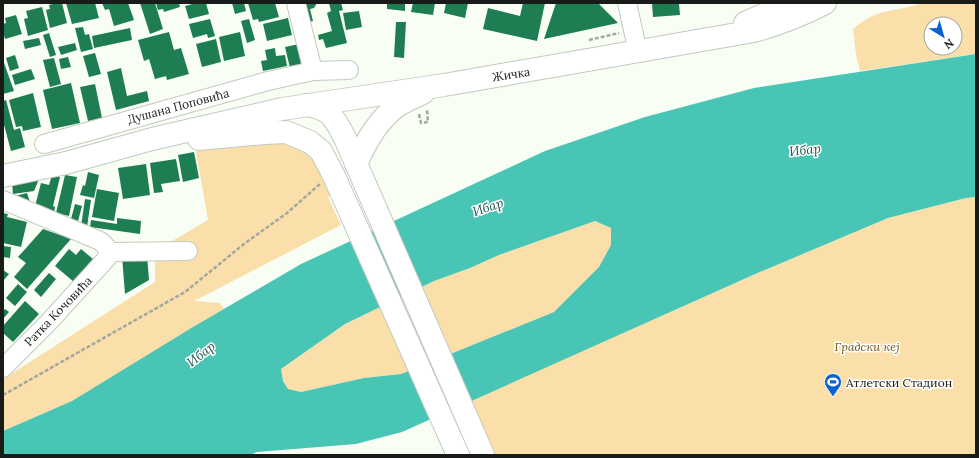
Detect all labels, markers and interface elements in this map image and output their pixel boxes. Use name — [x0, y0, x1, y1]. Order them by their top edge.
north arrow — [923, 16, 963, 56]
text: N — [941, 36, 957, 52]
street label: Жичка — [491, 64, 531, 84]
street label: Душана Поповића — [125, 85, 231, 127]
water label: Ибар — [788, 140, 822, 160]
water label: Ибар — [470, 194, 506, 220]
street label: Ратка Кочовића — [21, 273, 95, 349]
water label: Ибар — [183, 338, 219, 370]
park label: Градски кеј — [835, 339, 899, 354]
sports icon: Атлетски Стадион — [823, 372, 843, 397]
place label: Атлетски Стадион — [845, 375, 952, 390]

